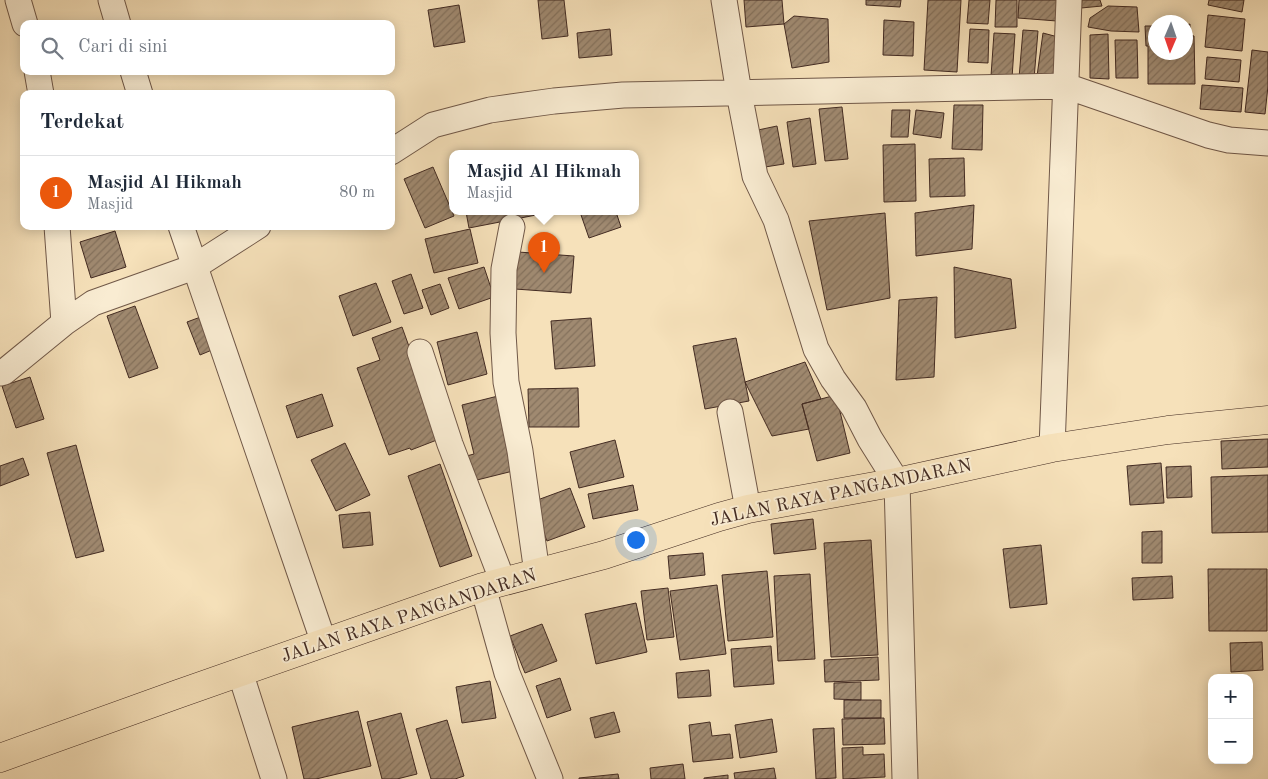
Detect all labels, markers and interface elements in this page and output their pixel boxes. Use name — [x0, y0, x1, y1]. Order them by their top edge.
north arrow — [1148, 15, 1193, 60]
search box — [20, 20, 395, 75]
icon: search — [38, 34, 66, 62]
text: Cari di sini — [78, 38, 168, 57]
text: Terdekat — [40, 112, 124, 133]
popup — [449, 150, 639, 215]
text: Masjid Al Hikmah — [467, 163, 621, 182]
text: Masjid Al Hikmah — [87, 174, 242, 193]
text: 1 — [51, 185, 61, 201]
text: 80 m — [339, 185, 375, 201]
text: Masjid — [467, 186, 513, 202]
text: Masjid — [87, 197, 133, 213]
pin: 1 — [528, 232, 560, 273]
street label: JALAN RAYA PANGANDARAN — [709, 456, 974, 530]
your location — [623, 527, 649, 553]
street label: JALAN RAYA PANGANDARAN — [279, 566, 539, 666]
map controls — [1208, 674, 1253, 764]
button: + — [1208, 674, 1253, 719]
button: − — [1208, 719, 1253, 764]

